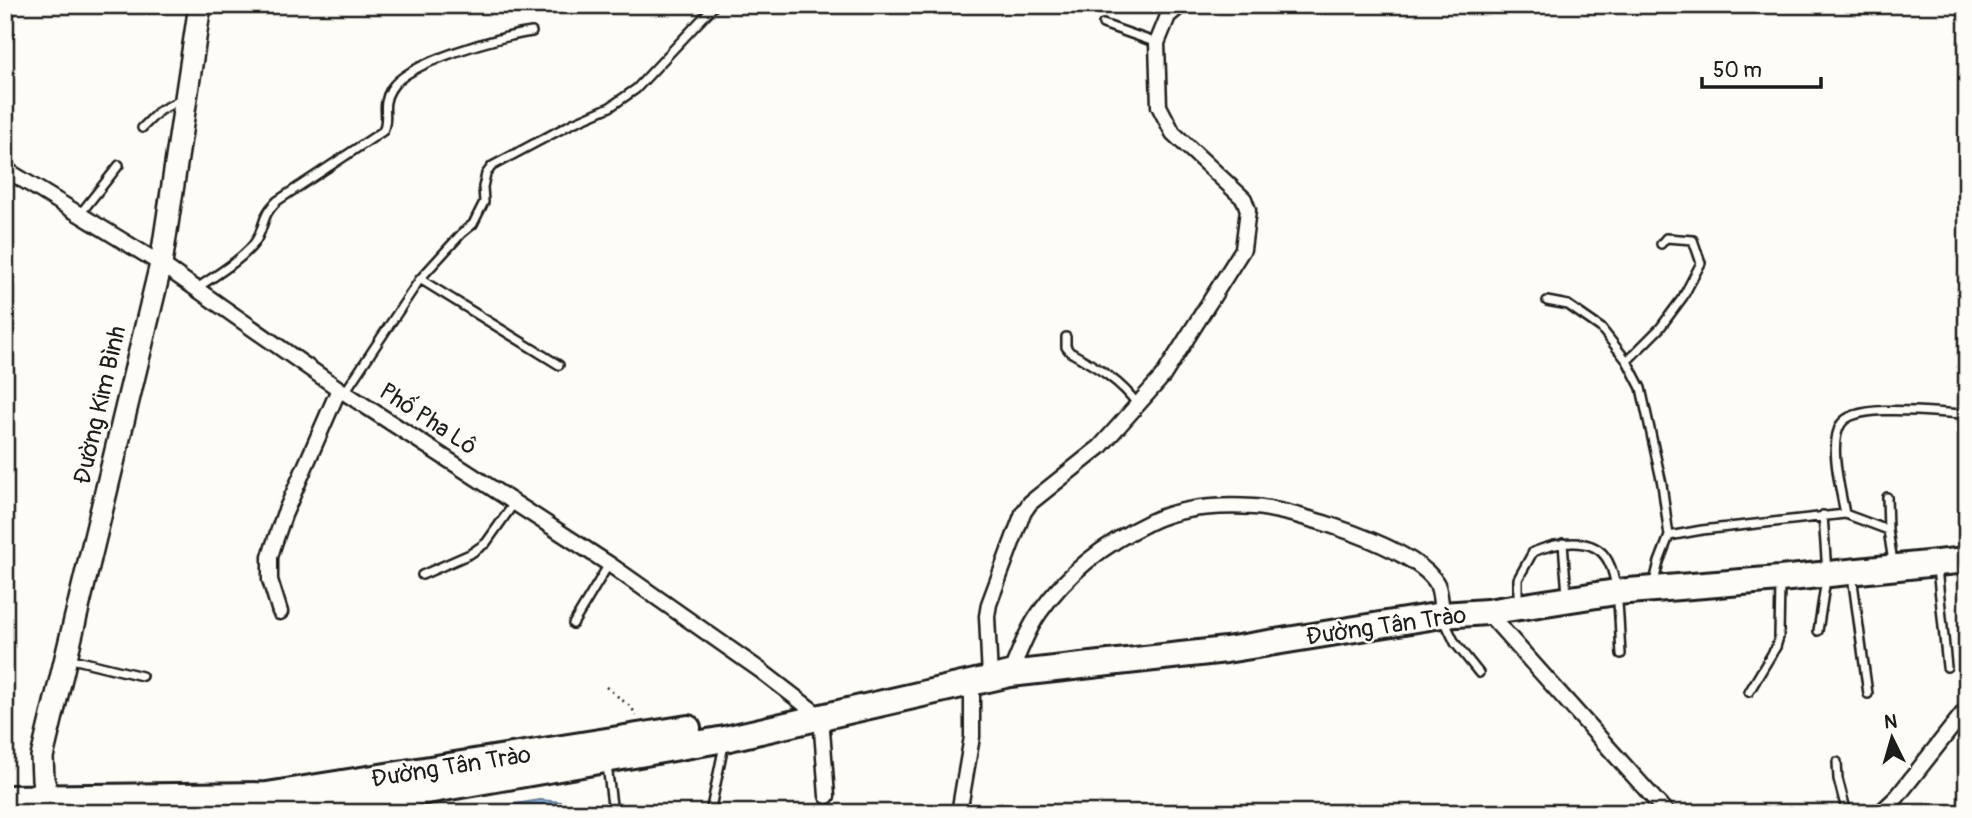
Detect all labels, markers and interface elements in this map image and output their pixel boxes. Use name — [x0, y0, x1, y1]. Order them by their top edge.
scale bar — [1702, 46, 1822, 90]
text: 50 m — [1713, 57, 1762, 84]
street label: Đường Kim Bình — [68, 323, 132, 487]
street label: Phố Pha Lô — [374, 377, 482, 461]
street label: Đường Tân Trào — [1304, 600, 1468, 652]
north arrow — [1856, 702, 1926, 772]
text: N — [1883, 710, 1898, 735]
street label: Đường Tân Trào — [369, 740, 533, 794]

